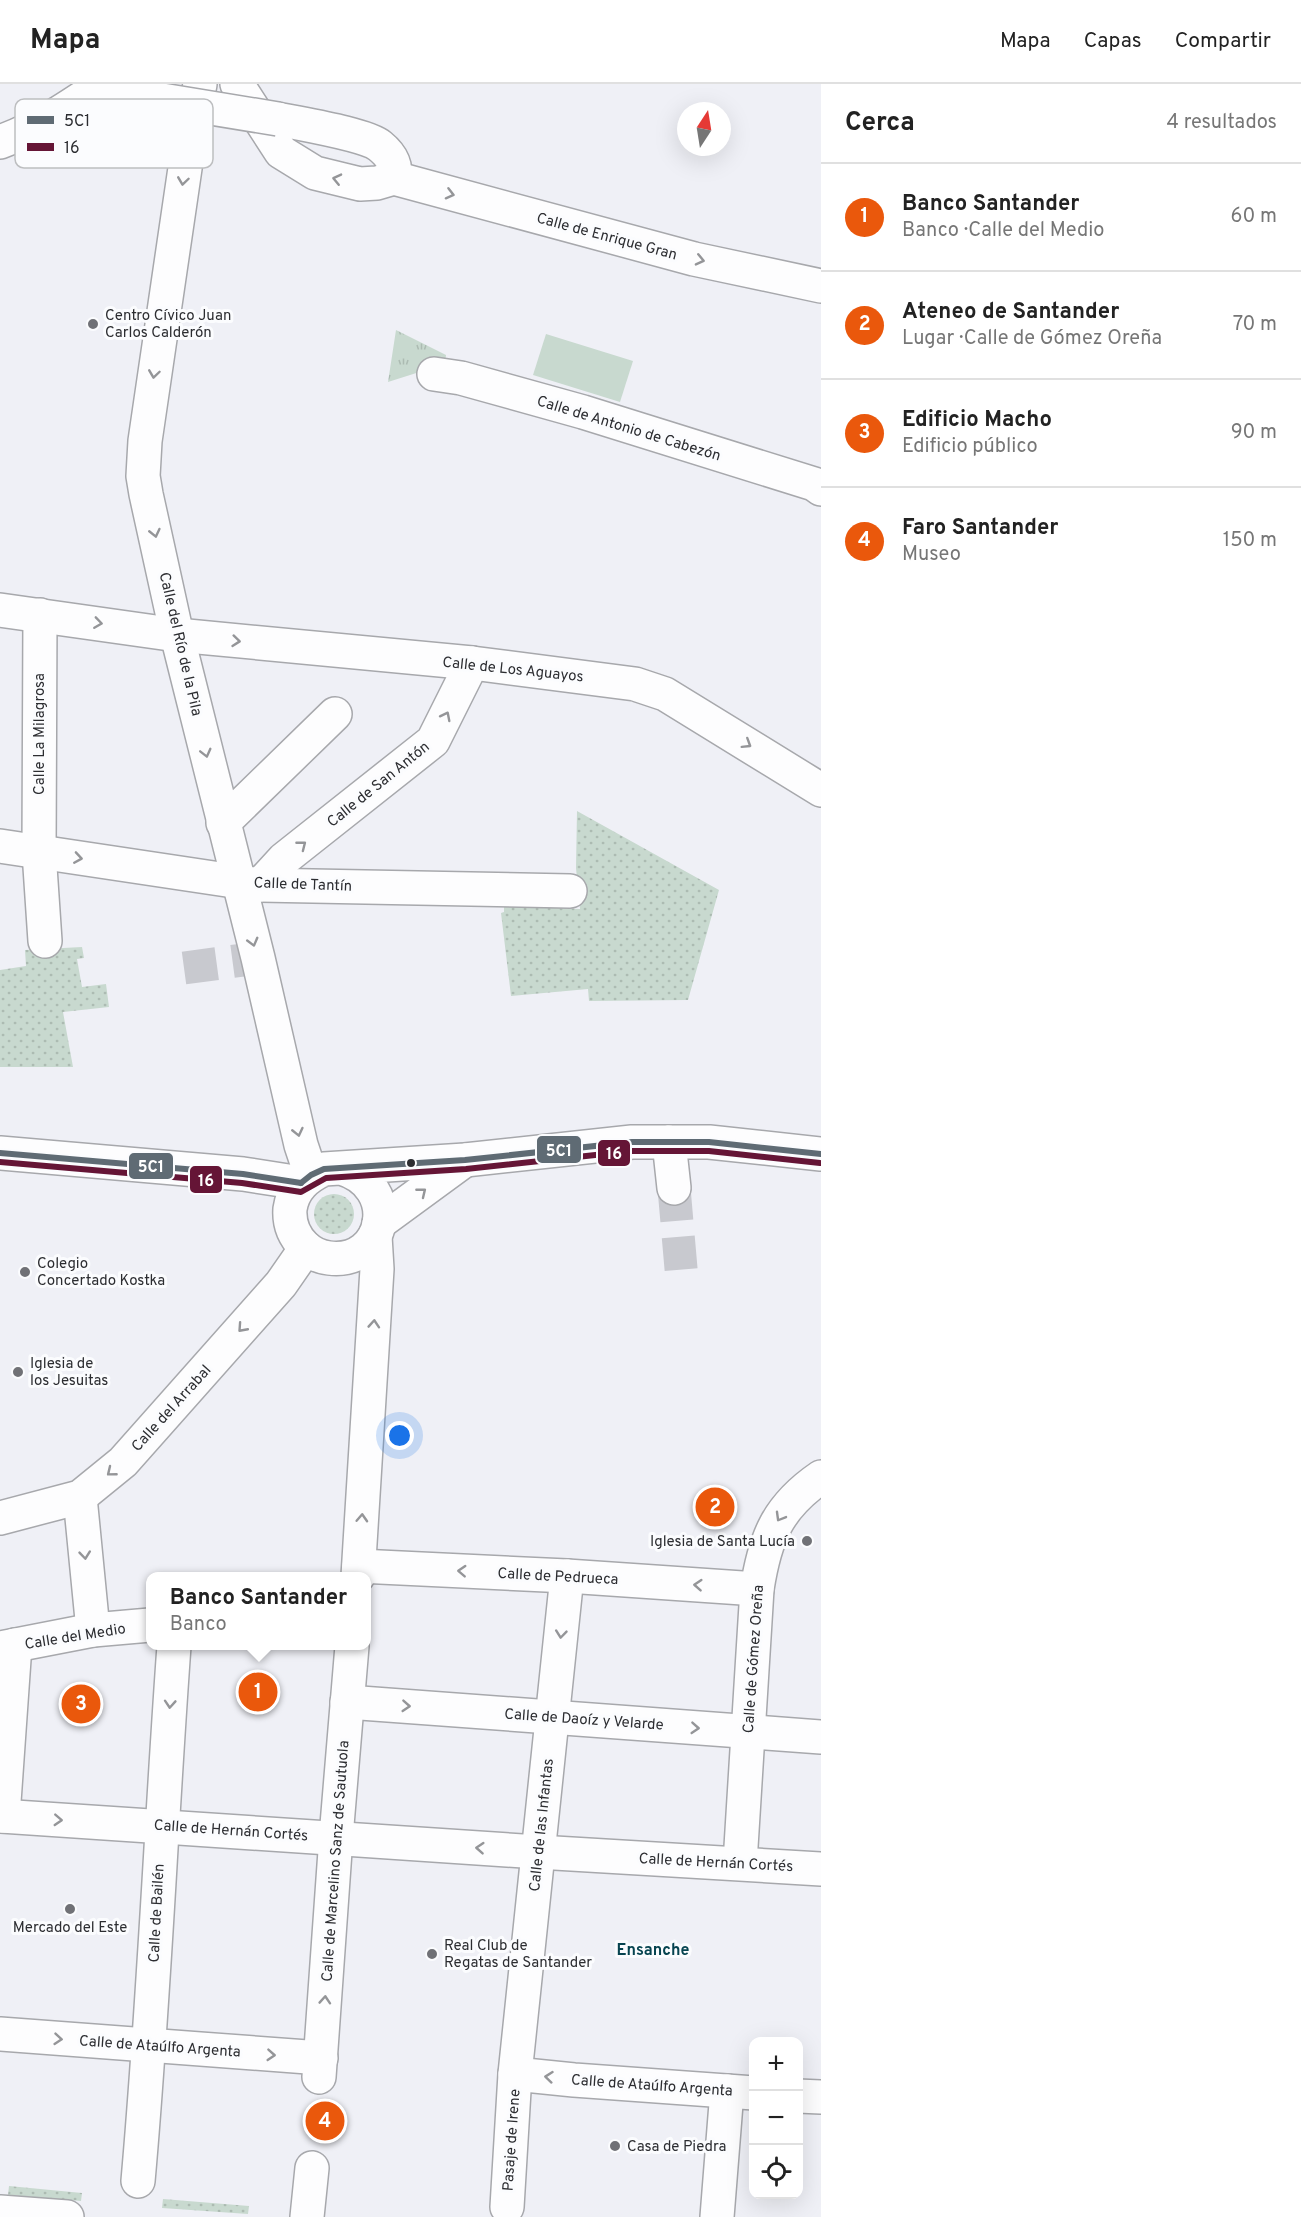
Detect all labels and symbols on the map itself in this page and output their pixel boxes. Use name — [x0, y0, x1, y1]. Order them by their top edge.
legend — [15, 99, 213, 168]
north arrow — [677, 102, 731, 156]
text: 5C1 — [64, 112, 90, 132]
text: 16 — [64, 139, 80, 159]
one-way arrow — [332, 174, 342, 187]
one-way arrow — [177, 176, 189, 185]
one-way arrow — [445, 187, 455, 200]
street label: Calle de Enrique Gran — [534, 210, 679, 265]
one-way arrow — [694, 253, 704, 266]
place label: Centro Cívico Juan Carlos Calderón — [105, 307, 231, 343]
marker: Centro Cívico Juan Carlos Calderón — [86, 317, 100, 331]
one-way arrow — [149, 369, 161, 378]
street label: Calle de Antonio de Cabezón — [534, 392, 723, 466]
one-way arrow — [148, 528, 161, 538]
street label: Calle del Río de la Pila — [154, 571, 205, 718]
one-way arrow — [93, 617, 102, 629]
one-way arrow — [231, 634, 240, 647]
street label: Calle de Los Aguayos — [441, 654, 584, 687]
street label: Calle La Milagrosa — [31, 673, 50, 795]
one-way arrow — [438, 711, 450, 722]
one-way arrow — [740, 736, 751, 747]
street label: Calle de San Antón — [324, 738, 434, 832]
one-way arrow — [199, 748, 212, 758]
one-way arrow — [295, 841, 306, 852]
one-way arrow — [74, 852, 83, 864]
street label: Calle de Tantín — [253, 874, 352, 897]
one-way arrow — [246, 937, 259, 947]
one-way arrow — [291, 1127, 304, 1137]
line badge: 5C1 — [536, 1135, 582, 1164]
line badge: 16 — [597, 1139, 631, 1167]
text: 5C1 — [546, 1142, 572, 1162]
text: 16 — [606, 1145, 622, 1165]
line badge: 5C1 — [128, 1152, 174, 1180]
unlabelled marker — [405, 1157, 417, 1169]
text: 5C1 — [138, 1158, 164, 1178]
line badge: 16 — [189, 1165, 223, 1194]
text: 16 — [198, 1172, 214, 1192]
one-way arrow — [416, 1188, 427, 1199]
place label: Colegio Concertado Kostka — [37, 1255, 165, 1291]
marker: Colegio Concertado Kostka — [18, 1265, 32, 1279]
one-way arrow — [367, 1319, 380, 1328]
one-way arrow — [238, 1321, 249, 1332]
place label: Iglesia de los Jesuitas — [30, 1355, 108, 1391]
street label: Calle del Arrabal — [128, 1362, 216, 1456]
marker: Iglesia de los Jesuitas — [11, 1365, 25, 1379]
your location — [385, 1421, 414, 1450]
one-way arrow — [107, 1464, 118, 1475]
pin: 2 — [696, 1484, 734, 1530]
one-way arrow — [775, 1511, 787, 1521]
one-way arrow — [355, 1514, 368, 1523]
place label: Iglesia de Santa Lucía — [650, 1533, 795, 1552]
marker: Iglesia de Santa Lucía — [800, 1534, 814, 1548]
one-way arrow — [78, 1551, 91, 1560]
one-way arrow — [457, 1564, 466, 1577]
street label: Calle de Pedrueca — [497, 1565, 619, 1590]
one-way arrow — [694, 1579, 703, 1592]
street label: Calle de Gómez Oreña — [740, 1584, 769, 1734]
street label: Calle del Medio — [23, 1620, 127, 1655]
one-way arrow — [555, 1629, 568, 1638]
pin: 1 — [238, 1670, 278, 1714]
pin: 3 — [62, 1682, 100, 1726]
one-way arrow — [163, 1699, 176, 1708]
one-way arrow — [401, 1699, 410, 1712]
street label: Calle de Daoíz y Velarde — [504, 1705, 664, 1736]
one-way arrow — [690, 1721, 699, 1734]
street label: Calle de Marcelino Sanz de Sautuola — [319, 1740, 354, 1982]
street label: Calle de las Infantas — [526, 1758, 559, 1893]
one-way arrow — [54, 1813, 63, 1826]
street label: Calle de Hernán Cortés — [153, 1817, 309, 1846]
one-way arrow — [476, 1842, 485, 1855]
street label: Calle de Hernán Cortés — [638, 1850, 794, 1877]
street label: Calle de Bailén — [145, 1863, 170, 1963]
marker: Mercado del Este — [63, 1902, 77, 1916]
place label: Mercado del Este — [13, 1919, 127, 1938]
place label: Real Club de Regatas de Santander — [444, 1937, 592, 1973]
district label: Ensanche — [617, 1941, 689, 1961]
marker: Real Club de Regatas de Santander — [425, 1947, 439, 1961]
one-way arrow — [319, 1995, 332, 2004]
one-way arrow — [54, 2032, 63, 2045]
street label: Calle de Ataúlfo Argenta — [78, 2032, 241, 2063]
one-way arrow — [266, 2048, 275, 2061]
one-way arrow — [544, 2071, 553, 2084]
street label: Calle de Ataúlfo Argenta — [570, 2071, 733, 2102]
street label: Pasaje de Irene — [499, 2088, 526, 2192]
pin: 4 — [306, 2098, 344, 2144]
place label: Casa de Piedra — [627, 2138, 726, 2157]
marker: Casa de Piedra — [608, 2139, 622, 2153]

